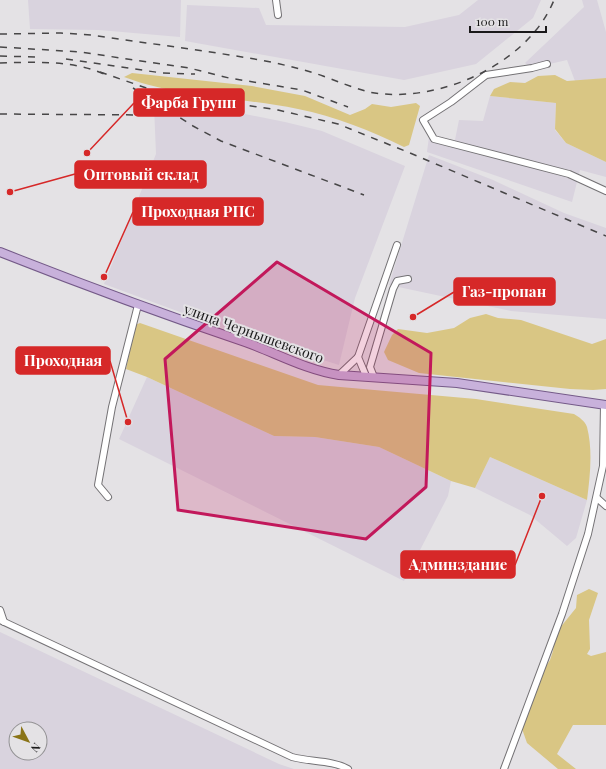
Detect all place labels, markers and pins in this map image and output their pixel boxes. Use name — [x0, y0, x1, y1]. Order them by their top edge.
callout: Фарба Групп — [134, 89, 244, 116]
callout: Оптовый склад — [75, 161, 206, 188]
callout: Проходная РПС — [133, 198, 263, 225]
callout: Газ-пропан — [454, 278, 555, 305]
callout: Проходная — [16, 347, 110, 374]
callout: Админздание — [401, 551, 515, 578]

